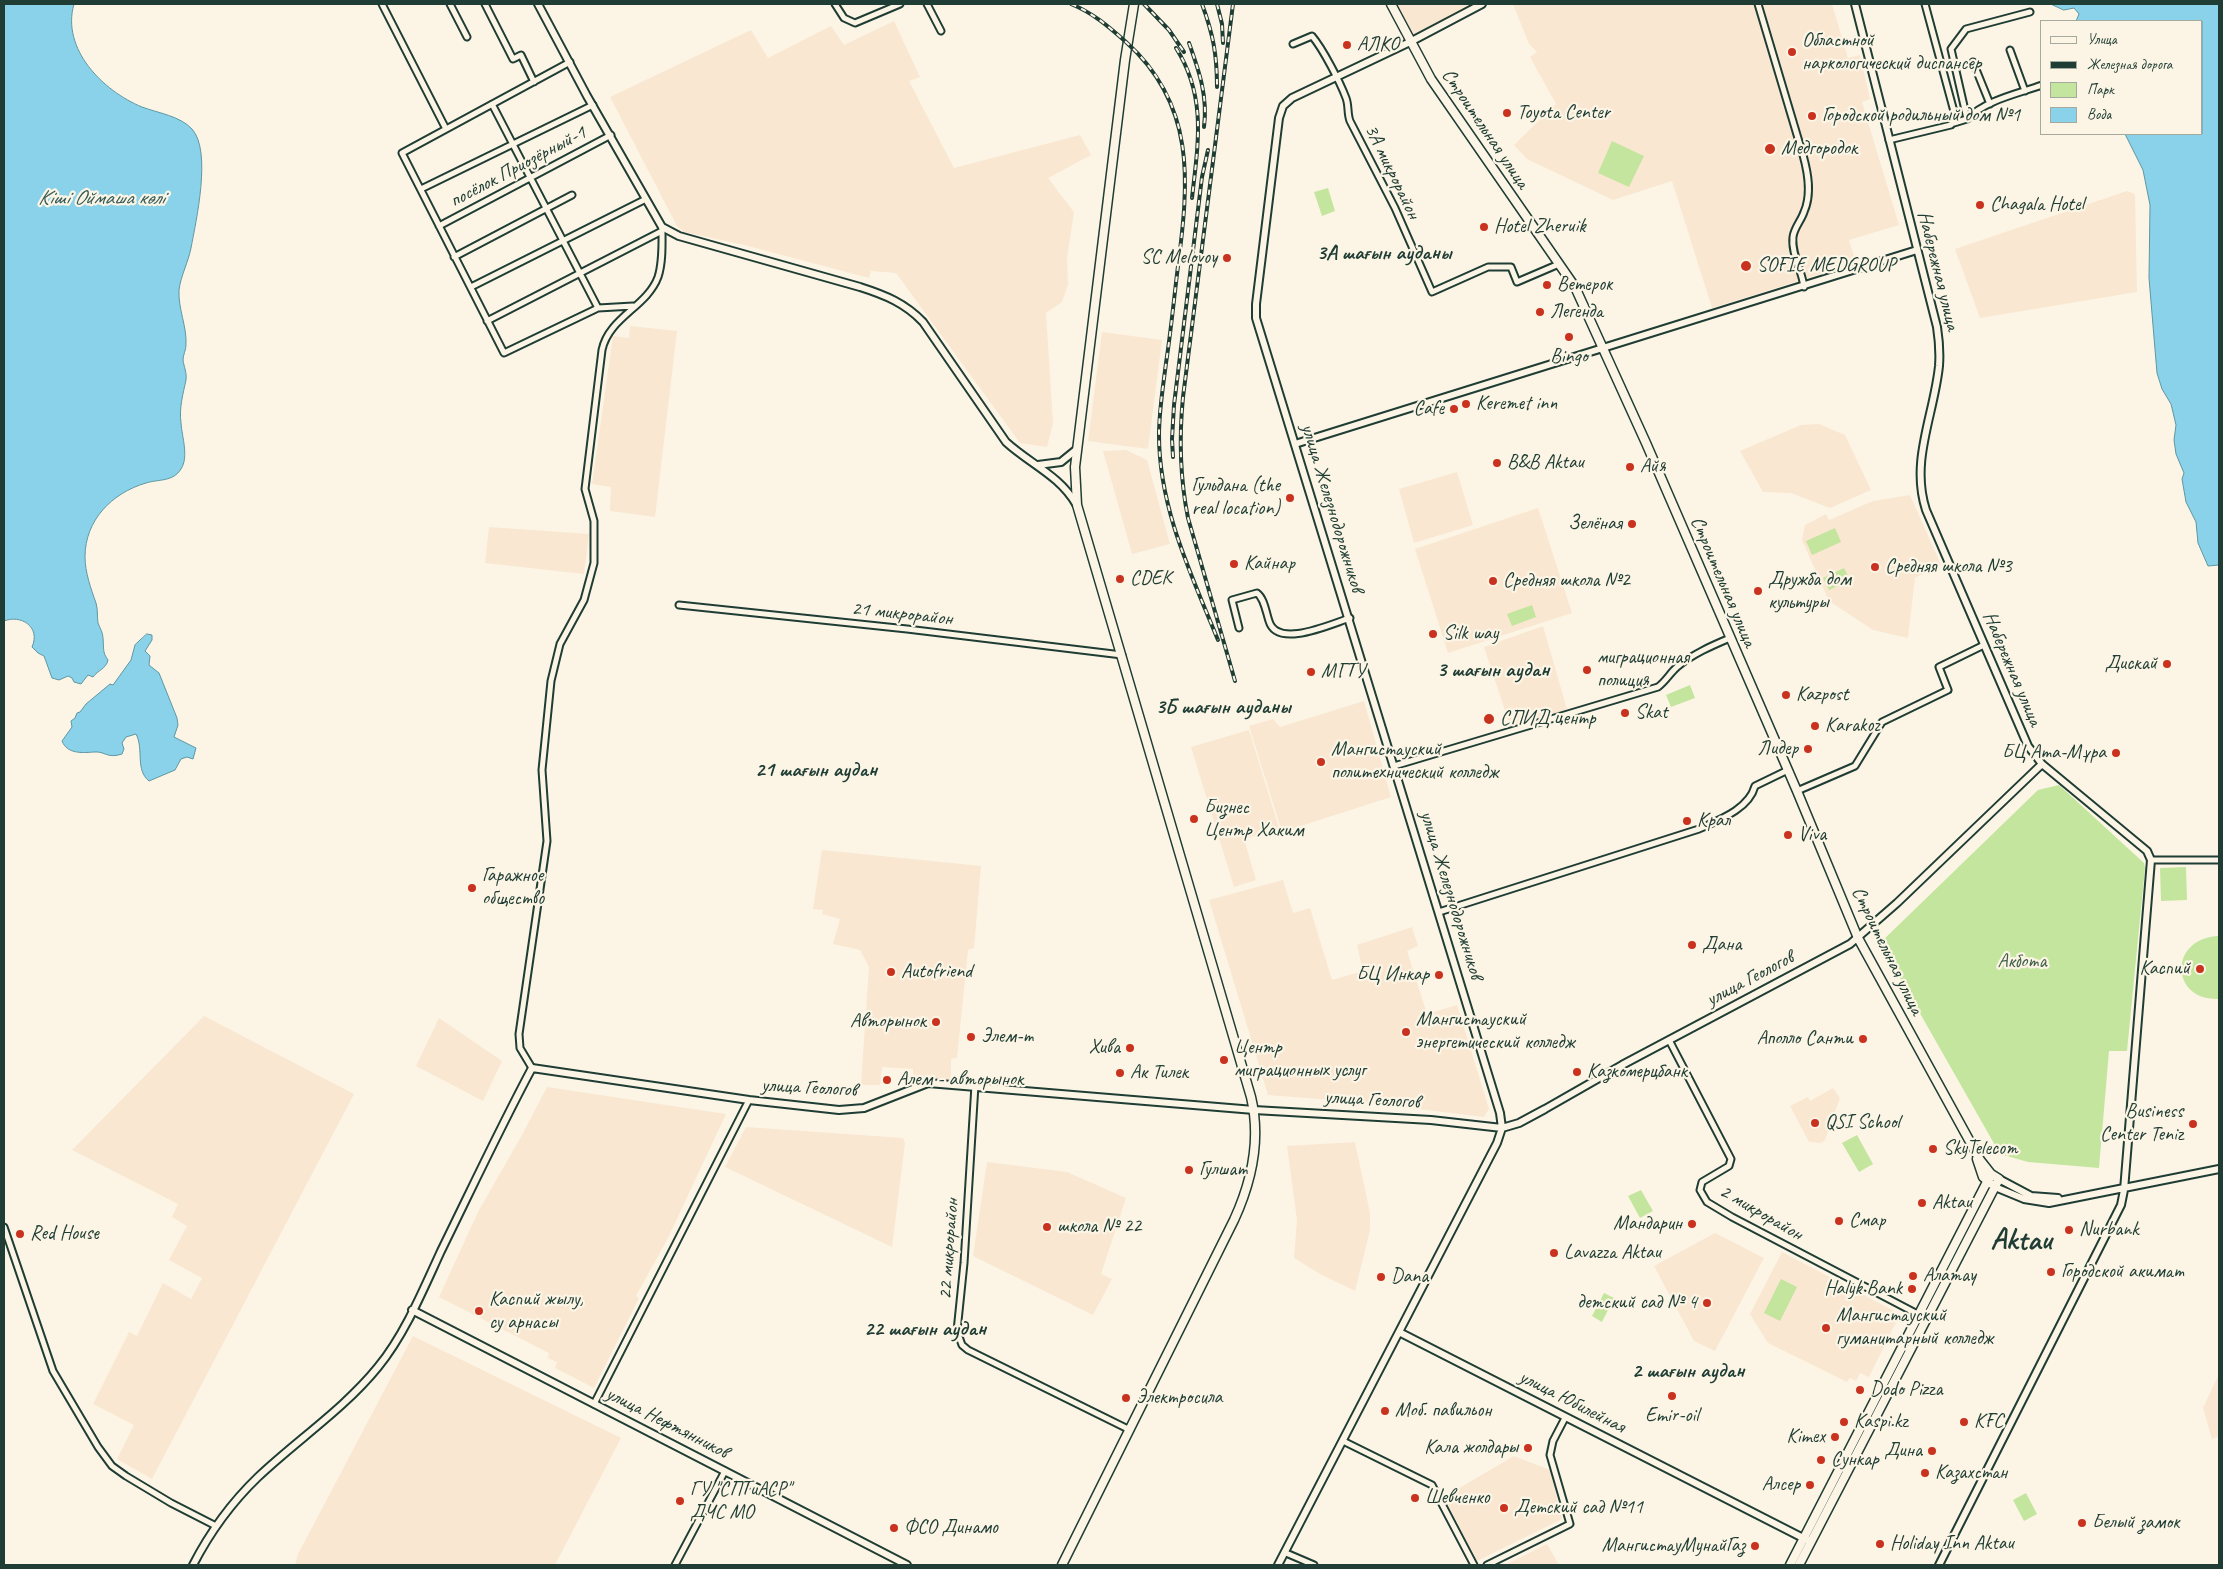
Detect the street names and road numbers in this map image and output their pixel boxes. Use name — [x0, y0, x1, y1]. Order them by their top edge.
street label: Строительная улица — [1436, 64, 1534, 194]
street label: посёлок Приозёрный-1 — [446, 121, 590, 213]
street label: 3А микрорайон — [1359, 121, 1425, 223]
street label: Набережная улица — [1912, 209, 1964, 333]
street label: улица Железнодорожников — [1295, 421, 1369, 595]
street label: Строительная улица — [1685, 513, 1761, 651]
street label: 21 микрорайон — [850, 597, 954, 631]
street label: Набережная улица — [1977, 608, 2047, 730]
street label: улица Железнодорожников — [1414, 808, 1488, 982]
street label: Строительная улица — [1846, 883, 1928, 1019]
street label: улица Геологов — [1702, 946, 1798, 1012]
street label: улица Геологов — [761, 1074, 857, 1102]
street label: улица Геологов — [1324, 1086, 1420, 1114]
street label: 2 микрорайон — [1715, 1180, 1807, 1246]
street label: 22 микрорайон — [933, 1198, 965, 1300]
street label: улица Юбилейная — [1515, 1365, 1629, 1439]
street label: улица Нефтянников — [602, 1382, 732, 1464]

